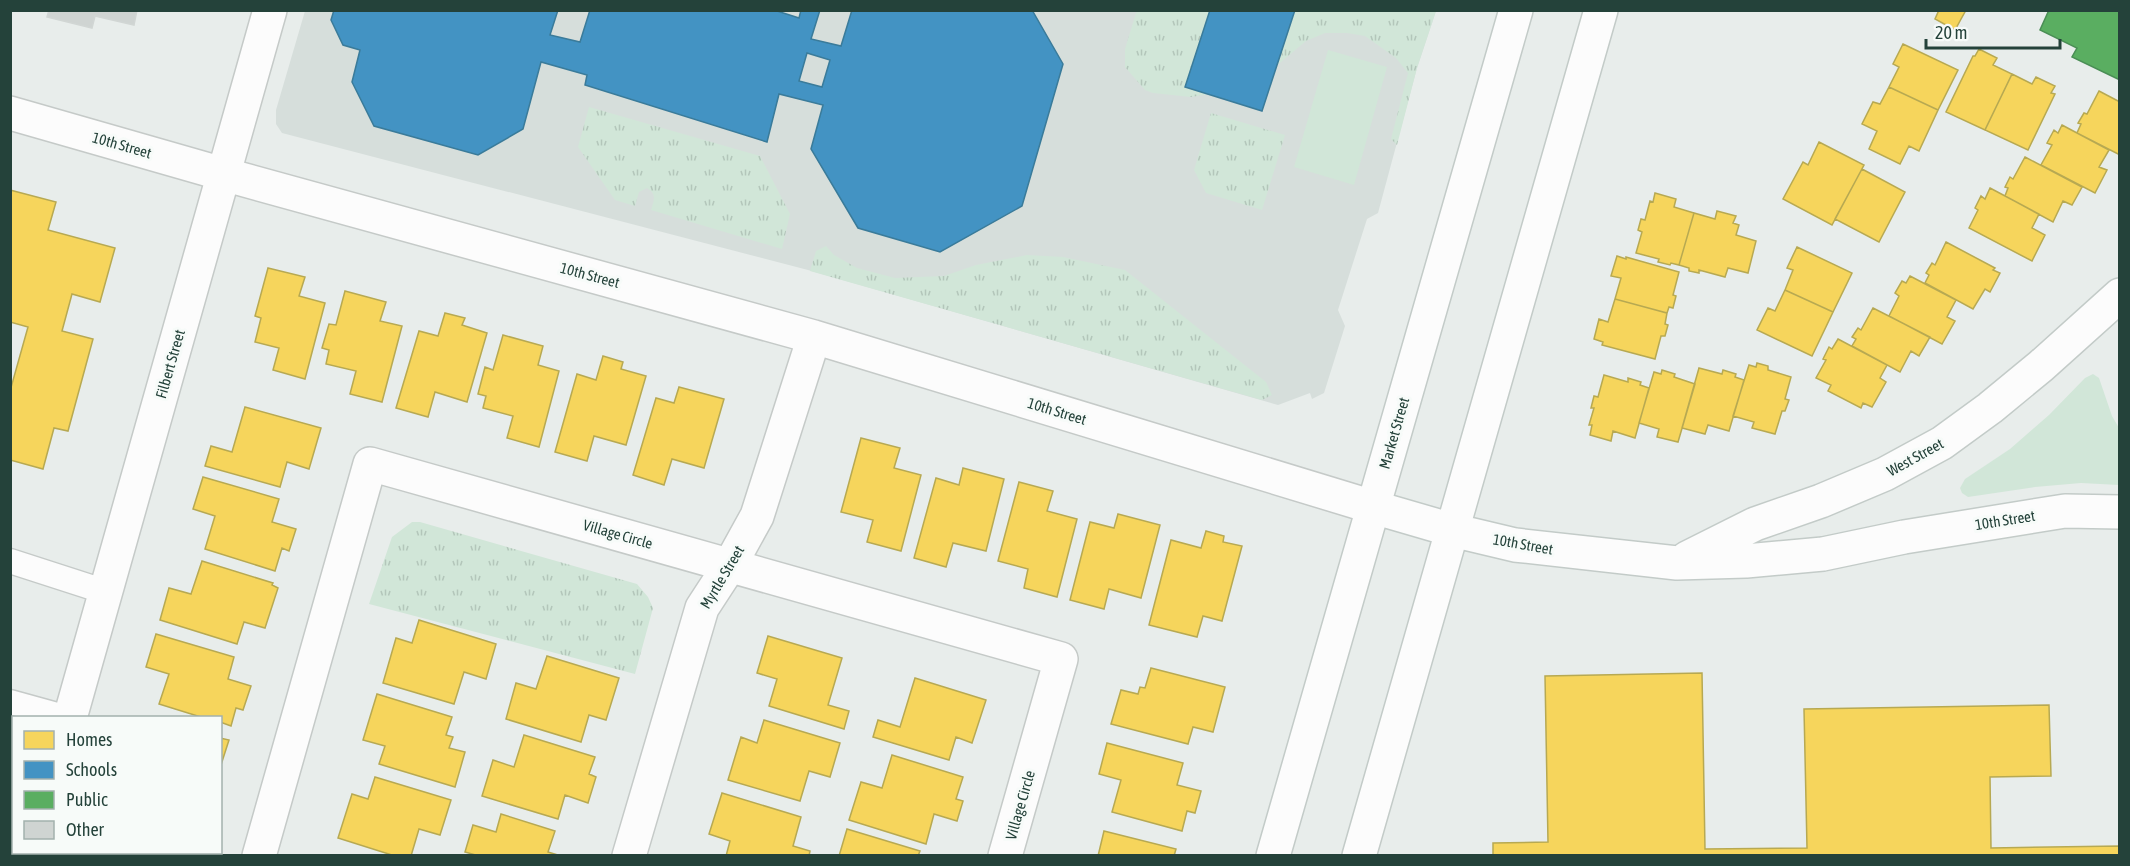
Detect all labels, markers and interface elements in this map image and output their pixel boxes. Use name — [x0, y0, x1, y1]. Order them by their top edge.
scale bar — [1926, 12, 2060, 50]
text: 20 m — [1935, 22, 1967, 43]
street label: 10th Street — [90, 128, 154, 162]
street label: 10th Street — [558, 259, 622, 291]
street label: Filbert Street — [152, 328, 188, 400]
street label: 10th Street — [1026, 394, 1088, 428]
street label: Market Street — [1376, 395, 1412, 471]
street label: West Street — [1884, 435, 1946, 479]
street label: 10th Street — [1974, 507, 2036, 533]
street label: Village Circle — [581, 516, 655, 552]
street label: 10th Street — [1492, 530, 1554, 558]
street label: Myrtle Street — [697, 542, 747, 612]
legend — [12, 716, 222, 854]
text: Homes — [66, 729, 112, 750]
text: Schools — [66, 759, 117, 780]
street label: Village Circle — [1002, 768, 1038, 842]
text: Public — [66, 789, 108, 810]
text: Other — [66, 819, 105, 840]

